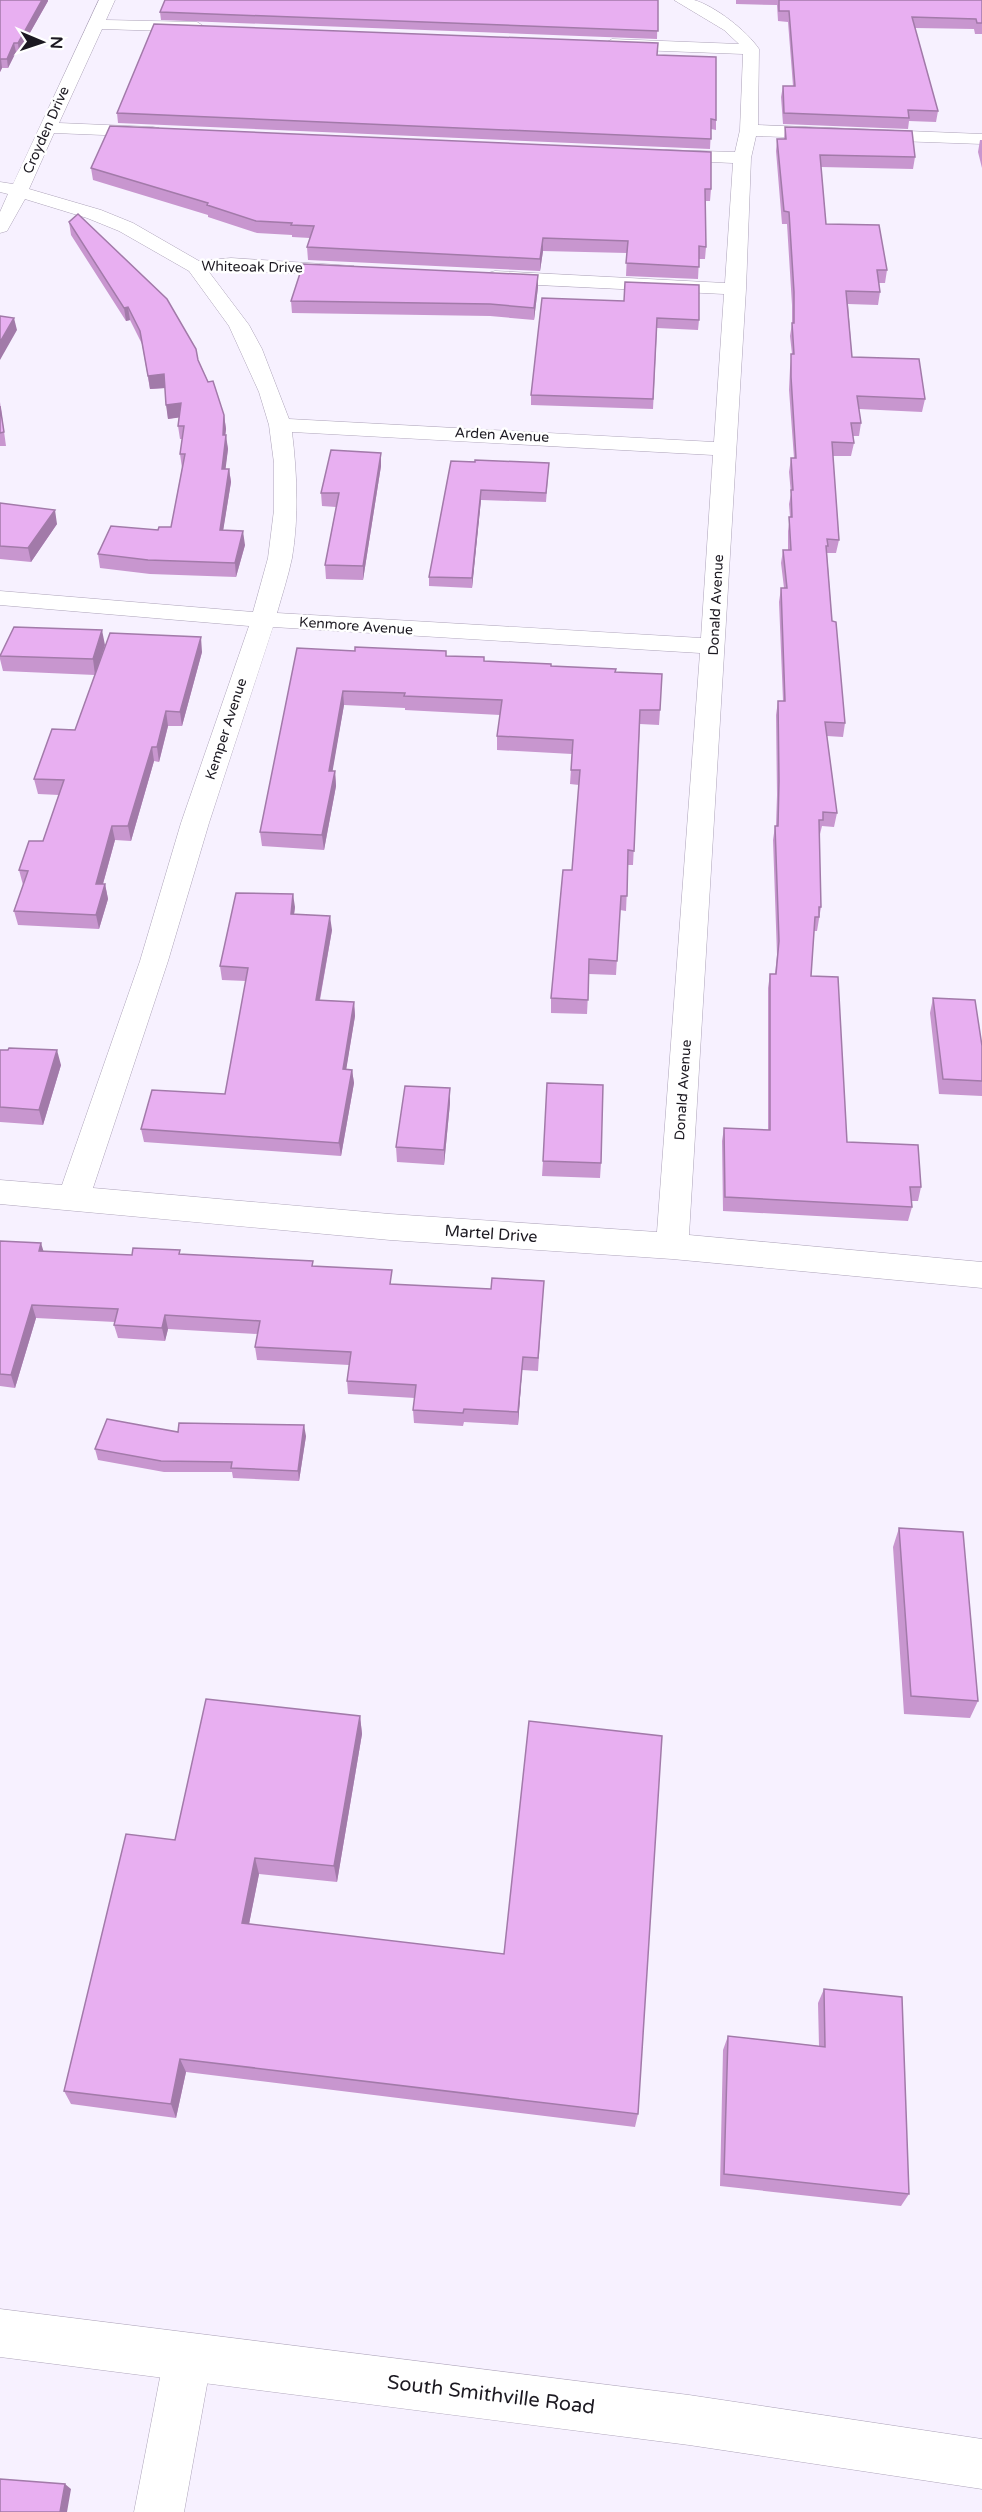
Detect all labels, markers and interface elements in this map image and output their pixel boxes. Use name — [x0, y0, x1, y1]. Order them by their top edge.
north arrow — [12, 12, 72, 72]
text: N — [46, 36, 66, 49]
street label: Croyden Drive — [19, 84, 73, 176]
street label: Whiteoak Drive — [201, 258, 303, 276]
street label: Arden Avenue — [454, 424, 550, 446]
street label: Donald Avenue — [705, 554, 727, 656]
street label: Kenmore Avenue — [299, 614, 414, 638]
street label: Kemper Avenue — [202, 676, 250, 782]
street label: Donald Avenue — [671, 1039, 695, 1141]
street label: Martel Drive — [444, 1221, 538, 1247]
street label: South Smithville Road — [386, 2370, 596, 2420]

